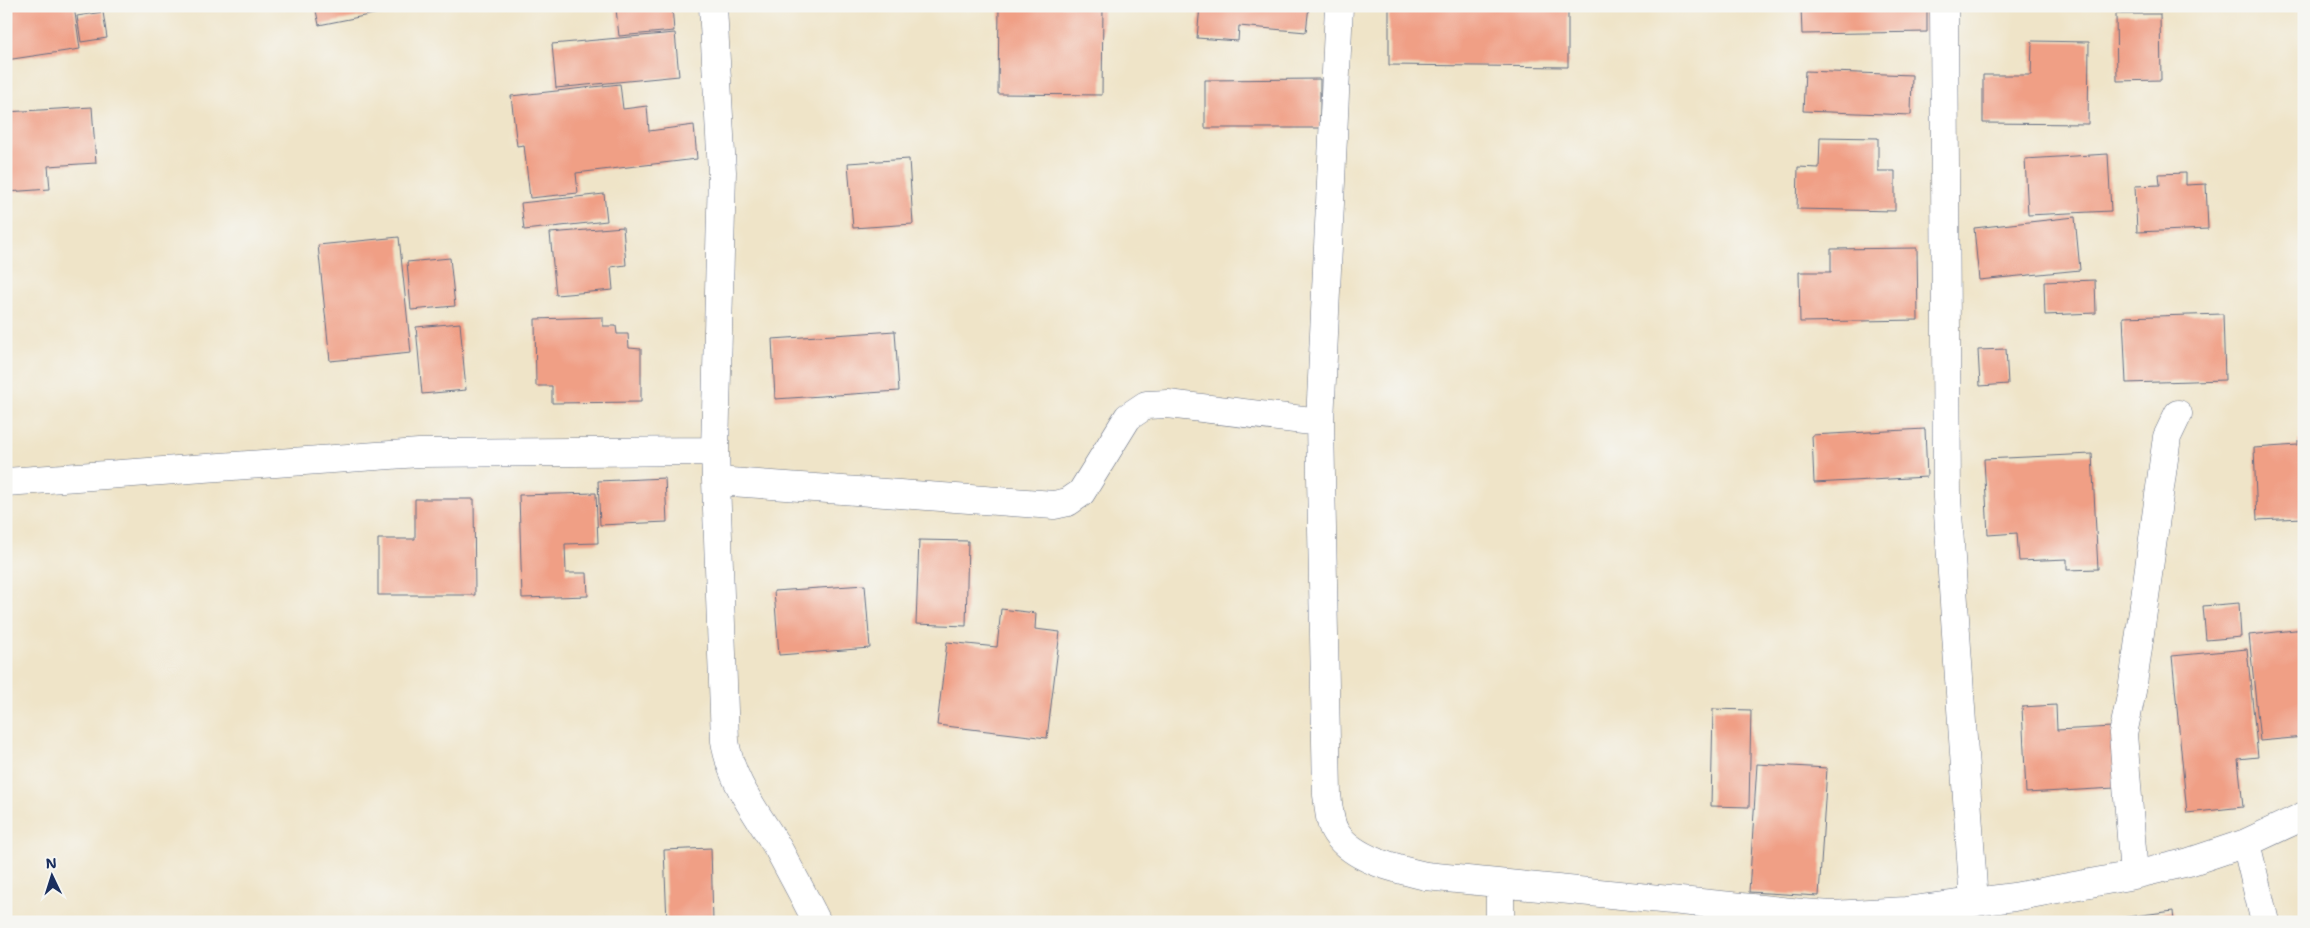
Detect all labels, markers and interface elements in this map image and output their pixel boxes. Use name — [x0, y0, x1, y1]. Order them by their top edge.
north arrow — [28, 850, 78, 900]
text: N — [45, 854, 57, 872]

